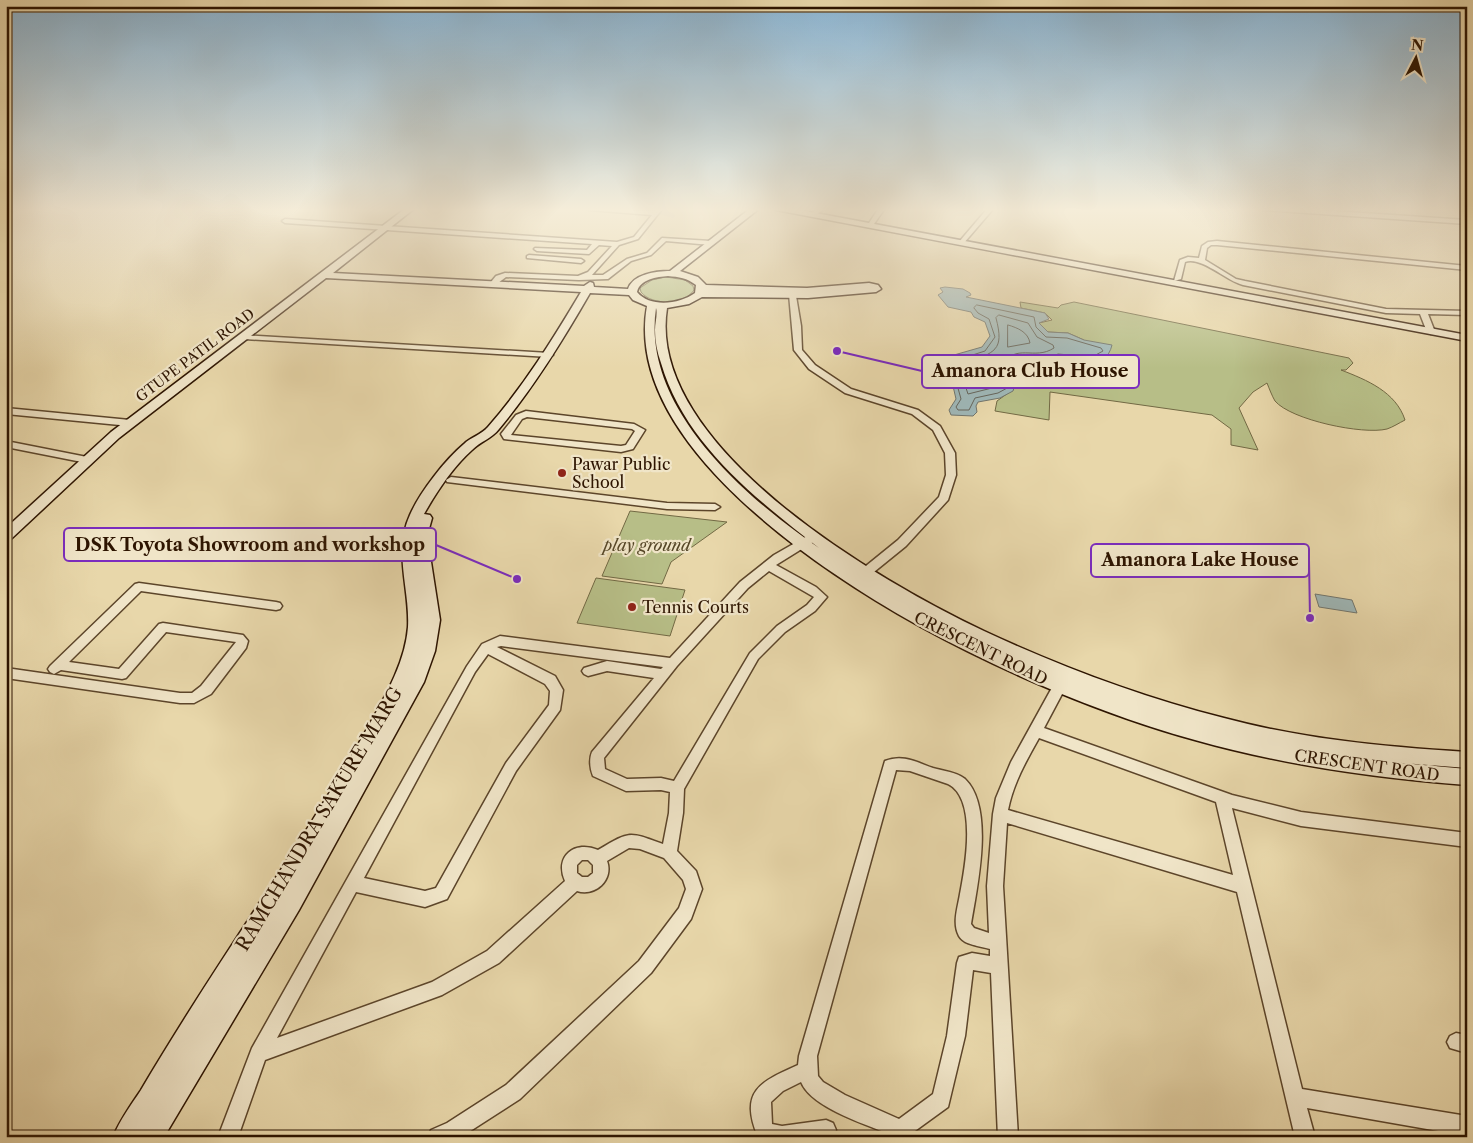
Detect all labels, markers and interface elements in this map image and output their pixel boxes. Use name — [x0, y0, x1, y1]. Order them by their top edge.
north arrow — [1390, 32, 1440, 82]
text: N — [1410, 35, 1424, 55]
street label: GTUPE PATIL ROAD — [132, 304, 258, 406]
callout: Amanora Club House — [922, 355, 1139, 388]
text: Amanora Club House — [931, 360, 1129, 382]
place label: Pawar Public School — [572, 454, 670, 492]
marker: Pawar Public School — [556, 467, 568, 479]
callout: DSK Toyota Showroom and workshop — [64, 528, 436, 561]
text: DSK Toyota Showroom and workshop — [75, 534, 425, 556]
park label: play ground — [600, 535, 692, 555]
callout: Amanora Lake House — [1091, 544, 1309, 577]
text: Amanora Lake House — [1100, 549, 1299, 571]
place label: Tennis Courts — [642, 597, 749, 617]
marker: Tennis Courts — [626, 601, 638, 613]
street label: CRESCENT ROAD — [911, 607, 1051, 689]
street label: RAMCHANDRA SAKURE MARG — [231, 683, 407, 955]
street label: CRESCENT ROAD — [1293, 745, 1441, 785]

